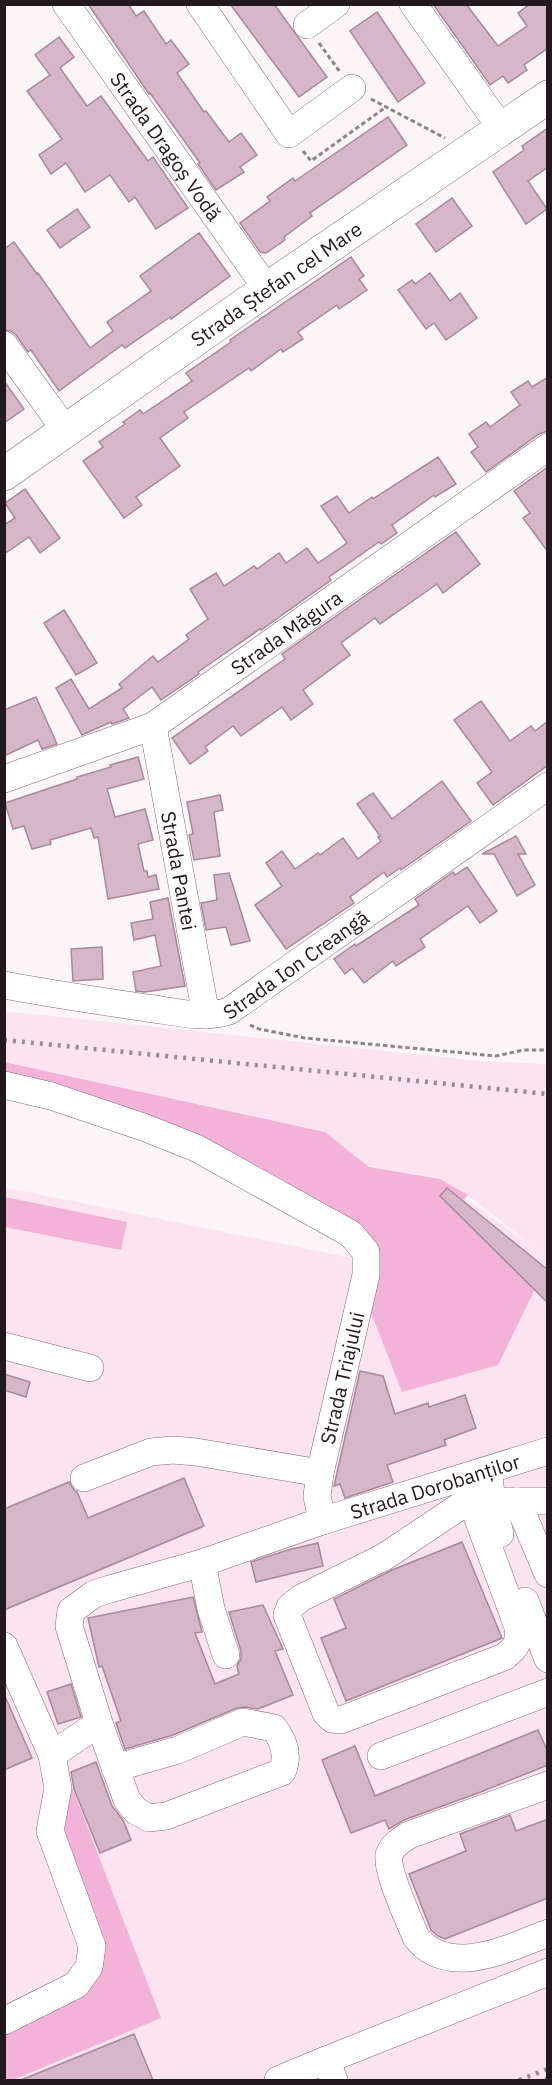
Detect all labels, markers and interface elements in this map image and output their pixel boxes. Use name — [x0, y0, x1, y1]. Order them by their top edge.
street label: Strada Dragoș Vodă — [104, 66, 228, 226]
street label: Strada Ștefan cel Mare — [185, 215, 367, 352]
street label: Strada Măgura — [225, 583, 347, 681]
street label: Strada Pantei — [155, 809, 204, 932]
street label: Strada Ion Creangă — [217, 903, 374, 1025]
street label: Strada Triajului — [314, 1309, 370, 1447]
street label: Strada Dorobanților — [347, 1447, 523, 1525]

